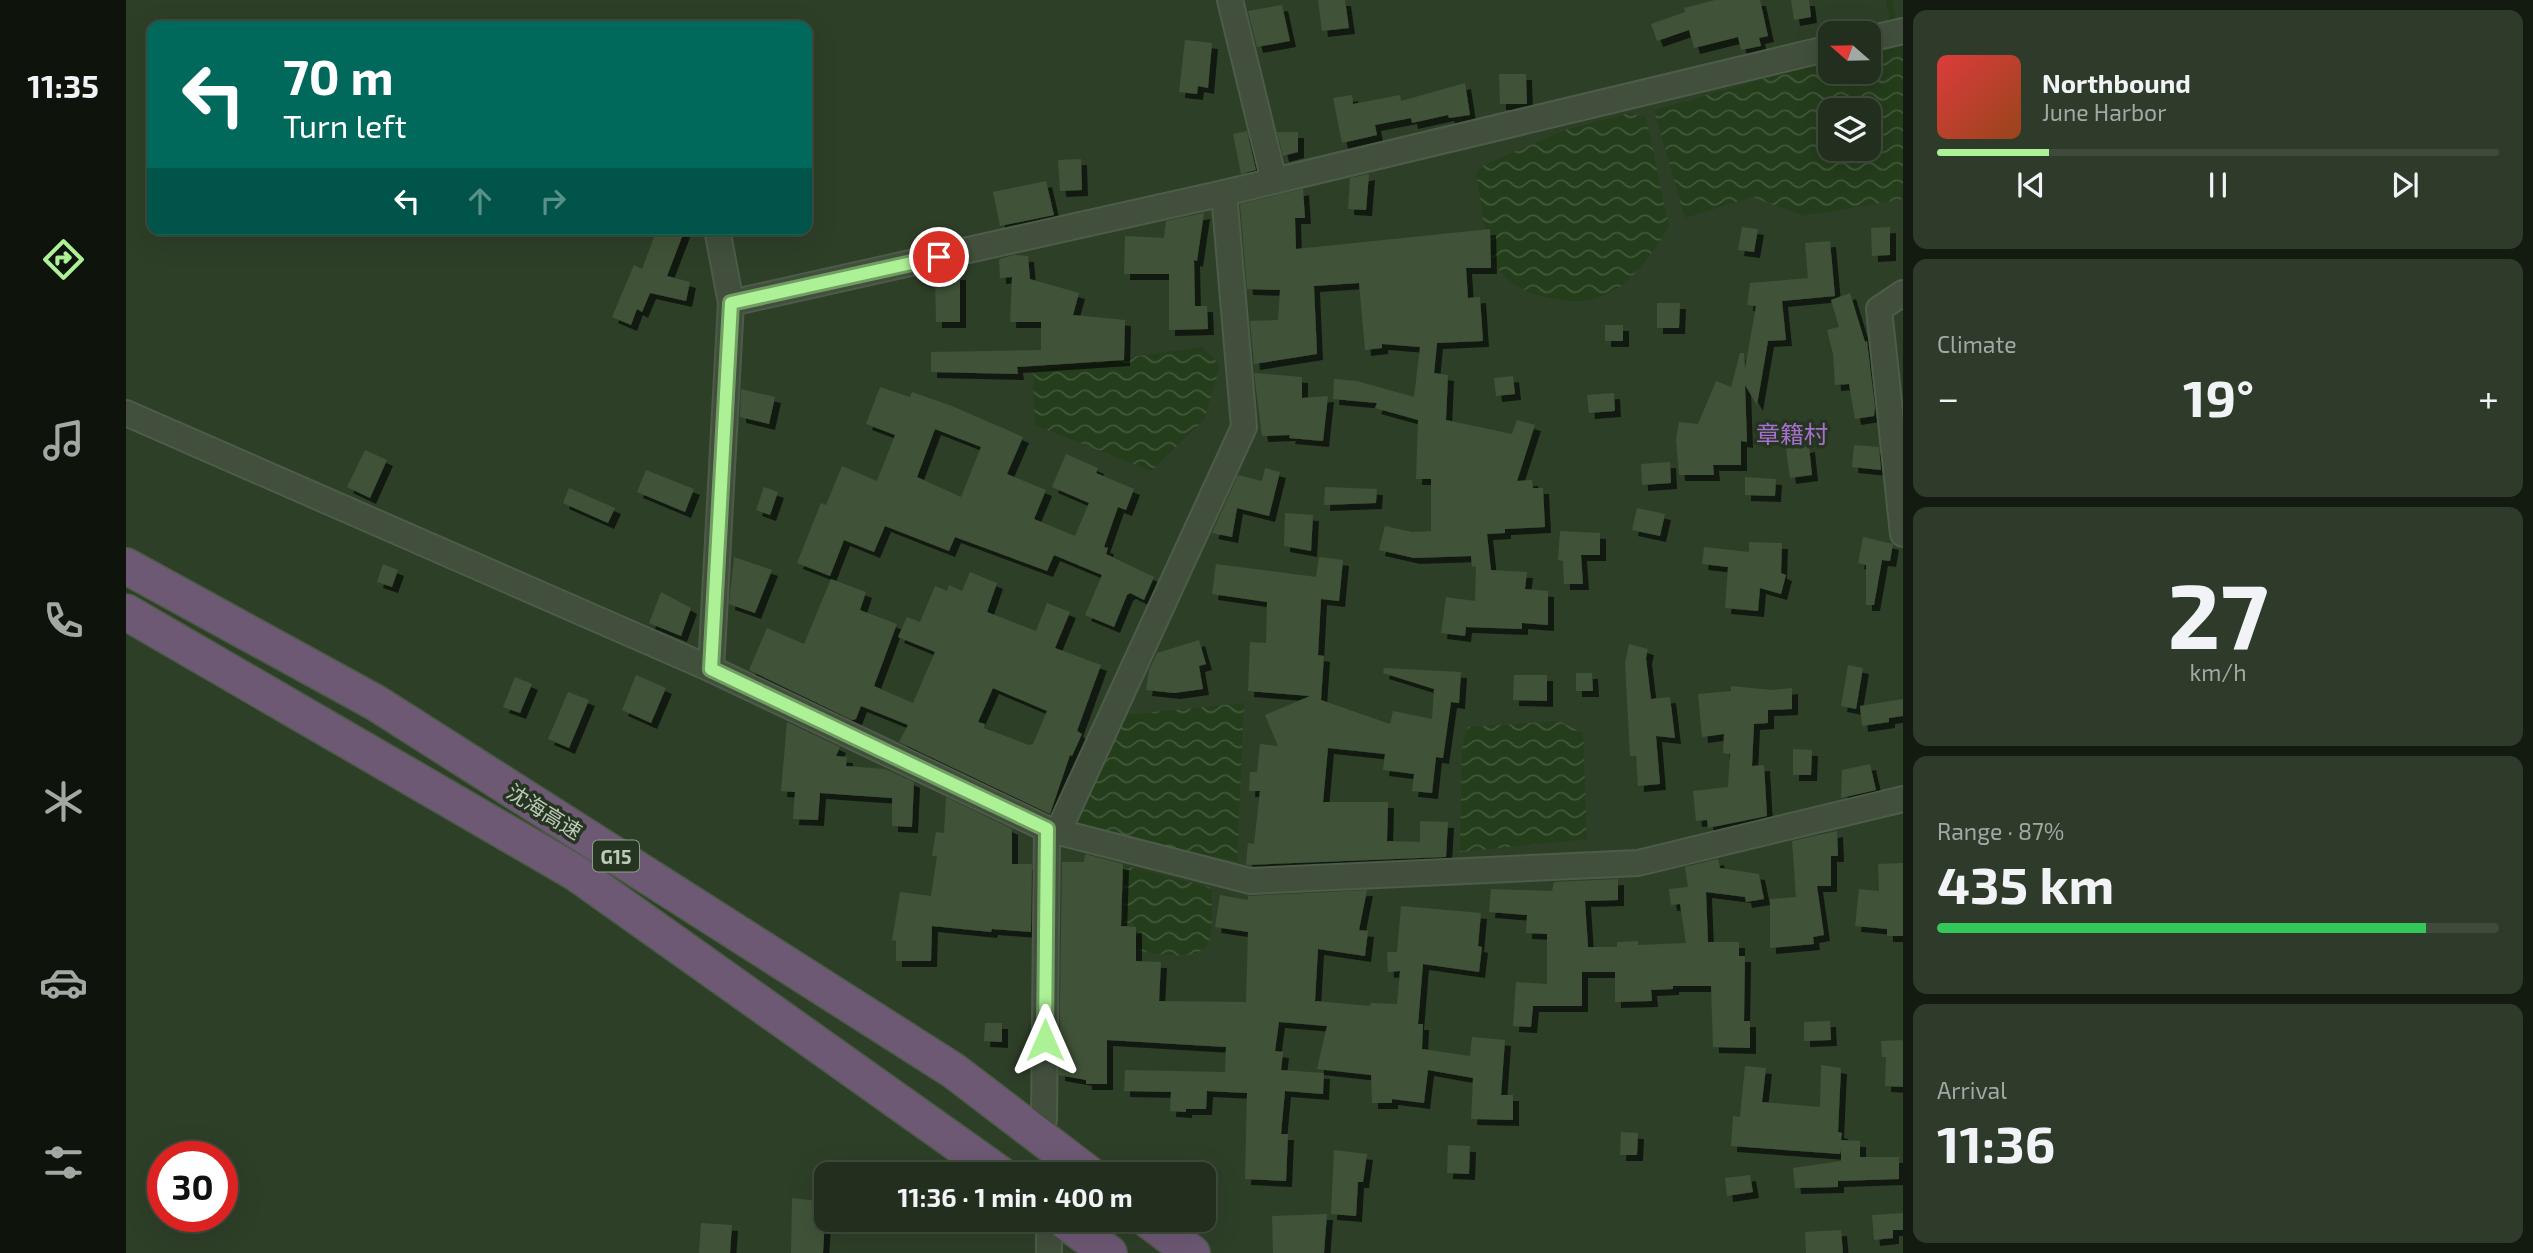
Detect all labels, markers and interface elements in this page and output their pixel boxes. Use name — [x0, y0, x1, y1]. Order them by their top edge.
north arrow — [1818, 21, 1881, 84]
map controls — [1818, 21, 1881, 161]
text: 70 m — [283, 46, 394, 105]
icon: left — [168, 49, 259, 140]
text: 11:35 — [27, 66, 99, 104]
text: Northbound — [2042, 67, 2191, 98]
button: layers — [1818, 98, 1881, 161]
text: June Harbor — [2042, 98, 2166, 126]
text: Turn left — [283, 106, 407, 144]
icon: previous — [2012, 166, 2050, 204]
icon: pause — [2199, 166, 2237, 204]
icon: next — [2386, 166, 2424, 204]
icon: left — [388, 182, 426, 220]
icon: ahead — [461, 182, 499, 220]
icon: right — [534, 182, 572, 220]
pin — [909, 227, 969, 287]
icon: directions — [39, 235, 88, 284]
icon: arrive — [920, 238, 958, 276]
text: Climate — [1937, 330, 2017, 358]
text: 19° — [2183, 365, 2254, 427]
text: − — [1937, 374, 1959, 420]
text: + — [2478, 374, 2499, 420]
icon: music — [39, 416, 88, 465]
district label: 章籍村 — [1756, 419, 1828, 448]
text: 27 — [2168, 558, 2268, 667]
icon: phone — [39, 596, 88, 645]
text: km/h — [2189, 658, 2247, 686]
icon: climate — [39, 777, 88, 826]
street label: 沈海高速 — [503, 778, 587, 844]
text: Range · 87% — [1937, 817, 2064, 845]
road number: G15 — [593, 841, 639, 872]
text: 435 km — [1937, 852, 2114, 914]
icon: car — [39, 958, 88, 1007]
position arrow — [1008, 1003, 1082, 1077]
text: Arrival — [1937, 1076, 2007, 1104]
text: 11:36 — [1937, 1111, 2055, 1173]
icon: filters — [39, 1138, 88, 1187]
speed limit sign: 30 — [147, 1141, 238, 1232]
text: 11:36 · 1 min · 400 m — [897, 1181, 1133, 1212]

